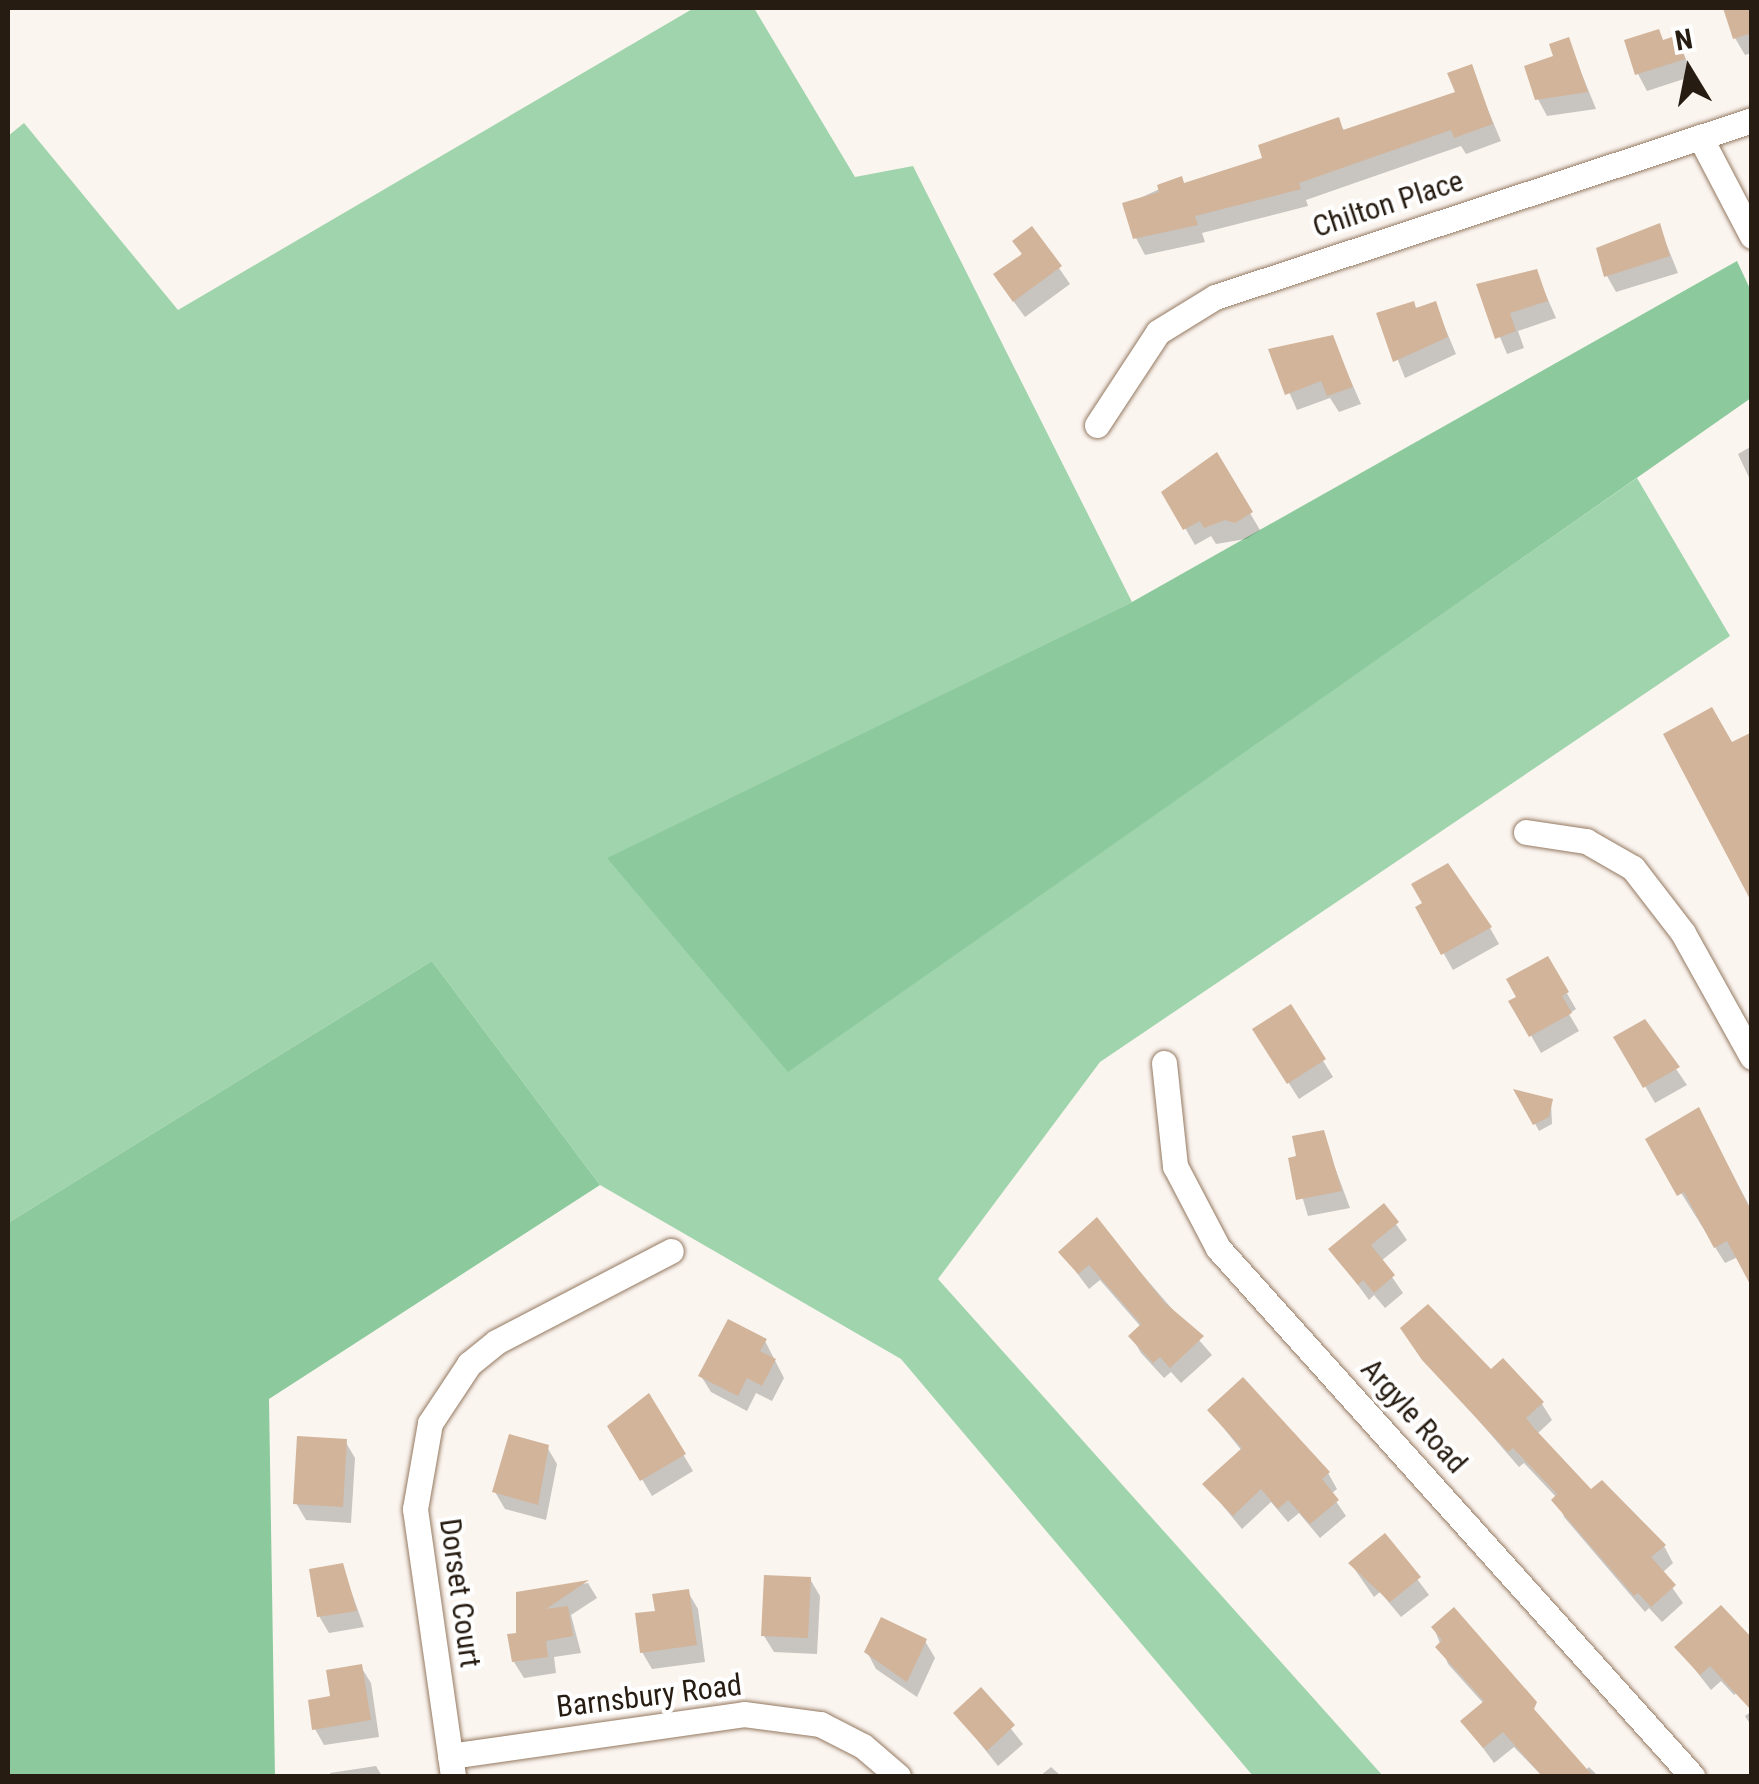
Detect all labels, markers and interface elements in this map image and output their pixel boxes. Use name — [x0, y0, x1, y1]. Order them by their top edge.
north arrow — [1639, 20, 1739, 120]
text: N — [1672, 22, 1695, 58]
street label: Chilton Place — [1308, 163, 1468, 245]
street label: Argyle Road — [1353, 1351, 1475, 1481]
street label: Dorset Court — [432, 1516, 488, 1670]
street label: Barnsbury Road — [554, 1667, 744, 1725]

